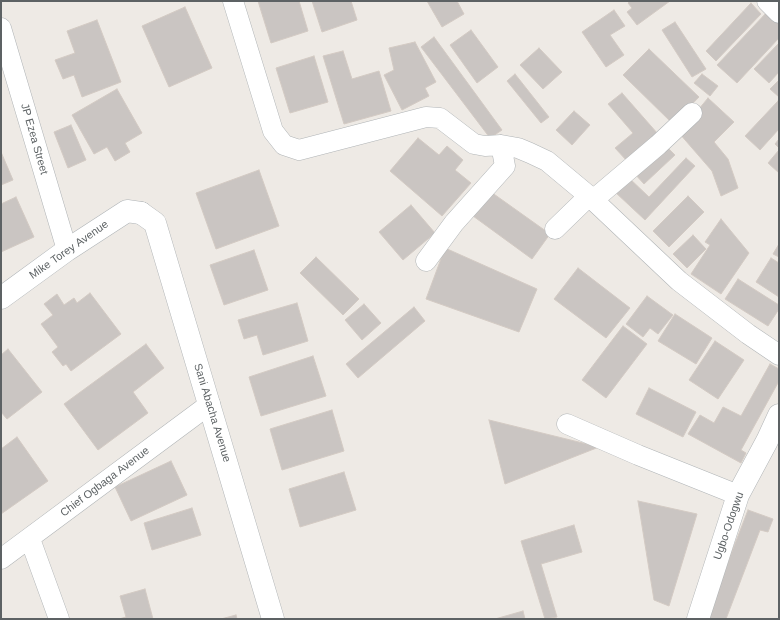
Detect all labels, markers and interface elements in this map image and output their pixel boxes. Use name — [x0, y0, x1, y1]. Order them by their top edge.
street label: JP Ezea Street — [18, 102, 50, 176]
street label: Mike Torey Avenue — [27, 218, 111, 282]
street label: Sani Abacha Avenue — [191, 362, 233, 464]
street label: Chief Ogbaga Avenue — [58, 444, 152, 520]
street label: Ugbo-Odogwu — [711, 490, 747, 562]

